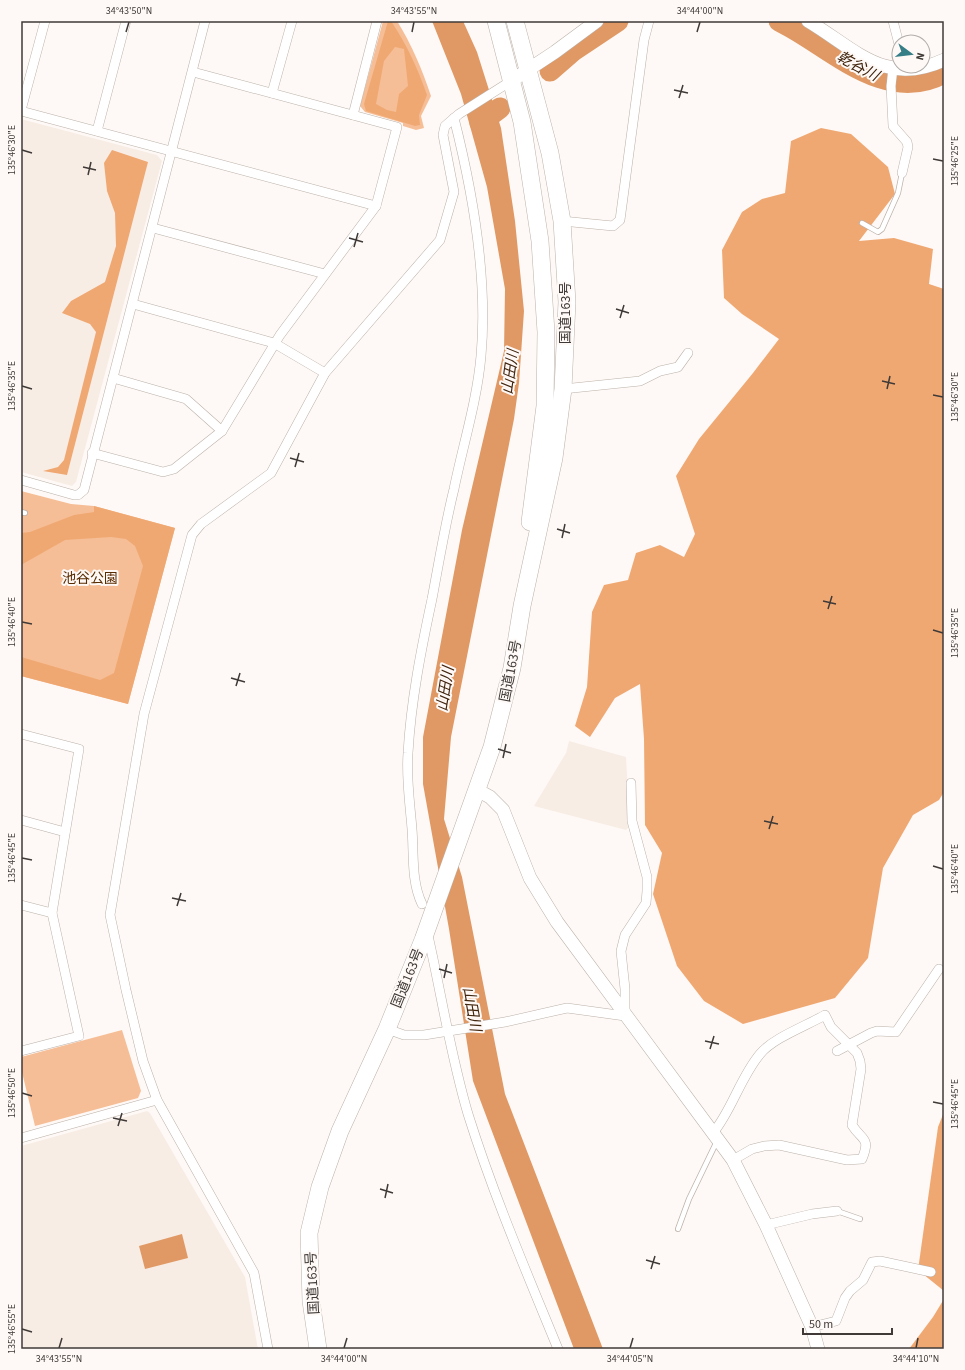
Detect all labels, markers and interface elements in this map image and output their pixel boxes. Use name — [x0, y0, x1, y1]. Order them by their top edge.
text: 34°43'50"N — [106, 4, 152, 18]
text: 34°43'55"N — [391, 4, 437, 18]
text: 34°44'00"N — [677, 4, 723, 18]
north arrow — [891, 34, 931, 74]
water label: 乾谷川 — [833, 47, 884, 87]
text: N — [912, 51, 928, 62]
text: 135°46'30"E — [5, 125, 19, 175]
text: 135°46'25"E — [948, 136, 962, 186]
street label: 国道163号 — [556, 282, 576, 344]
water label: 山田川 — [497, 346, 524, 396]
text: 135°46'35"E — [5, 361, 19, 411]
text: 135°46'30"E — [948, 372, 962, 422]
park label: 池谷公園 — [62, 569, 118, 589]
text: 135°46'40"E — [5, 597, 19, 647]
text: 135°46'35"E — [948, 608, 962, 658]
street label: 国道163号 — [495, 638, 527, 704]
water label: 山田川 — [432, 663, 460, 713]
text: 135°46'45"E — [5, 833, 19, 883]
text: 135°46'40"E — [948, 844, 962, 894]
street label: 国道163号 — [387, 945, 429, 1011]
water label: 山田川 — [457, 985, 486, 1035]
text: 135°46'50"E — [5, 1068, 19, 1118]
text: 135°46'45"E — [948, 1079, 962, 1129]
street label: 国道163号 — [301, 1251, 325, 1315]
text: 135°46'55"E — [5, 1304, 19, 1354]
scale bar — [803, 1310, 892, 1336]
text: 50 m — [809, 1316, 833, 1333]
text: 34°43'55"N — [36, 1352, 82, 1366]
text: 34°44'00"N — [321, 1352, 367, 1366]
text: 34°44'05"N — [607, 1352, 653, 1366]
text: 34°44'10"N — [893, 1352, 939, 1366]

